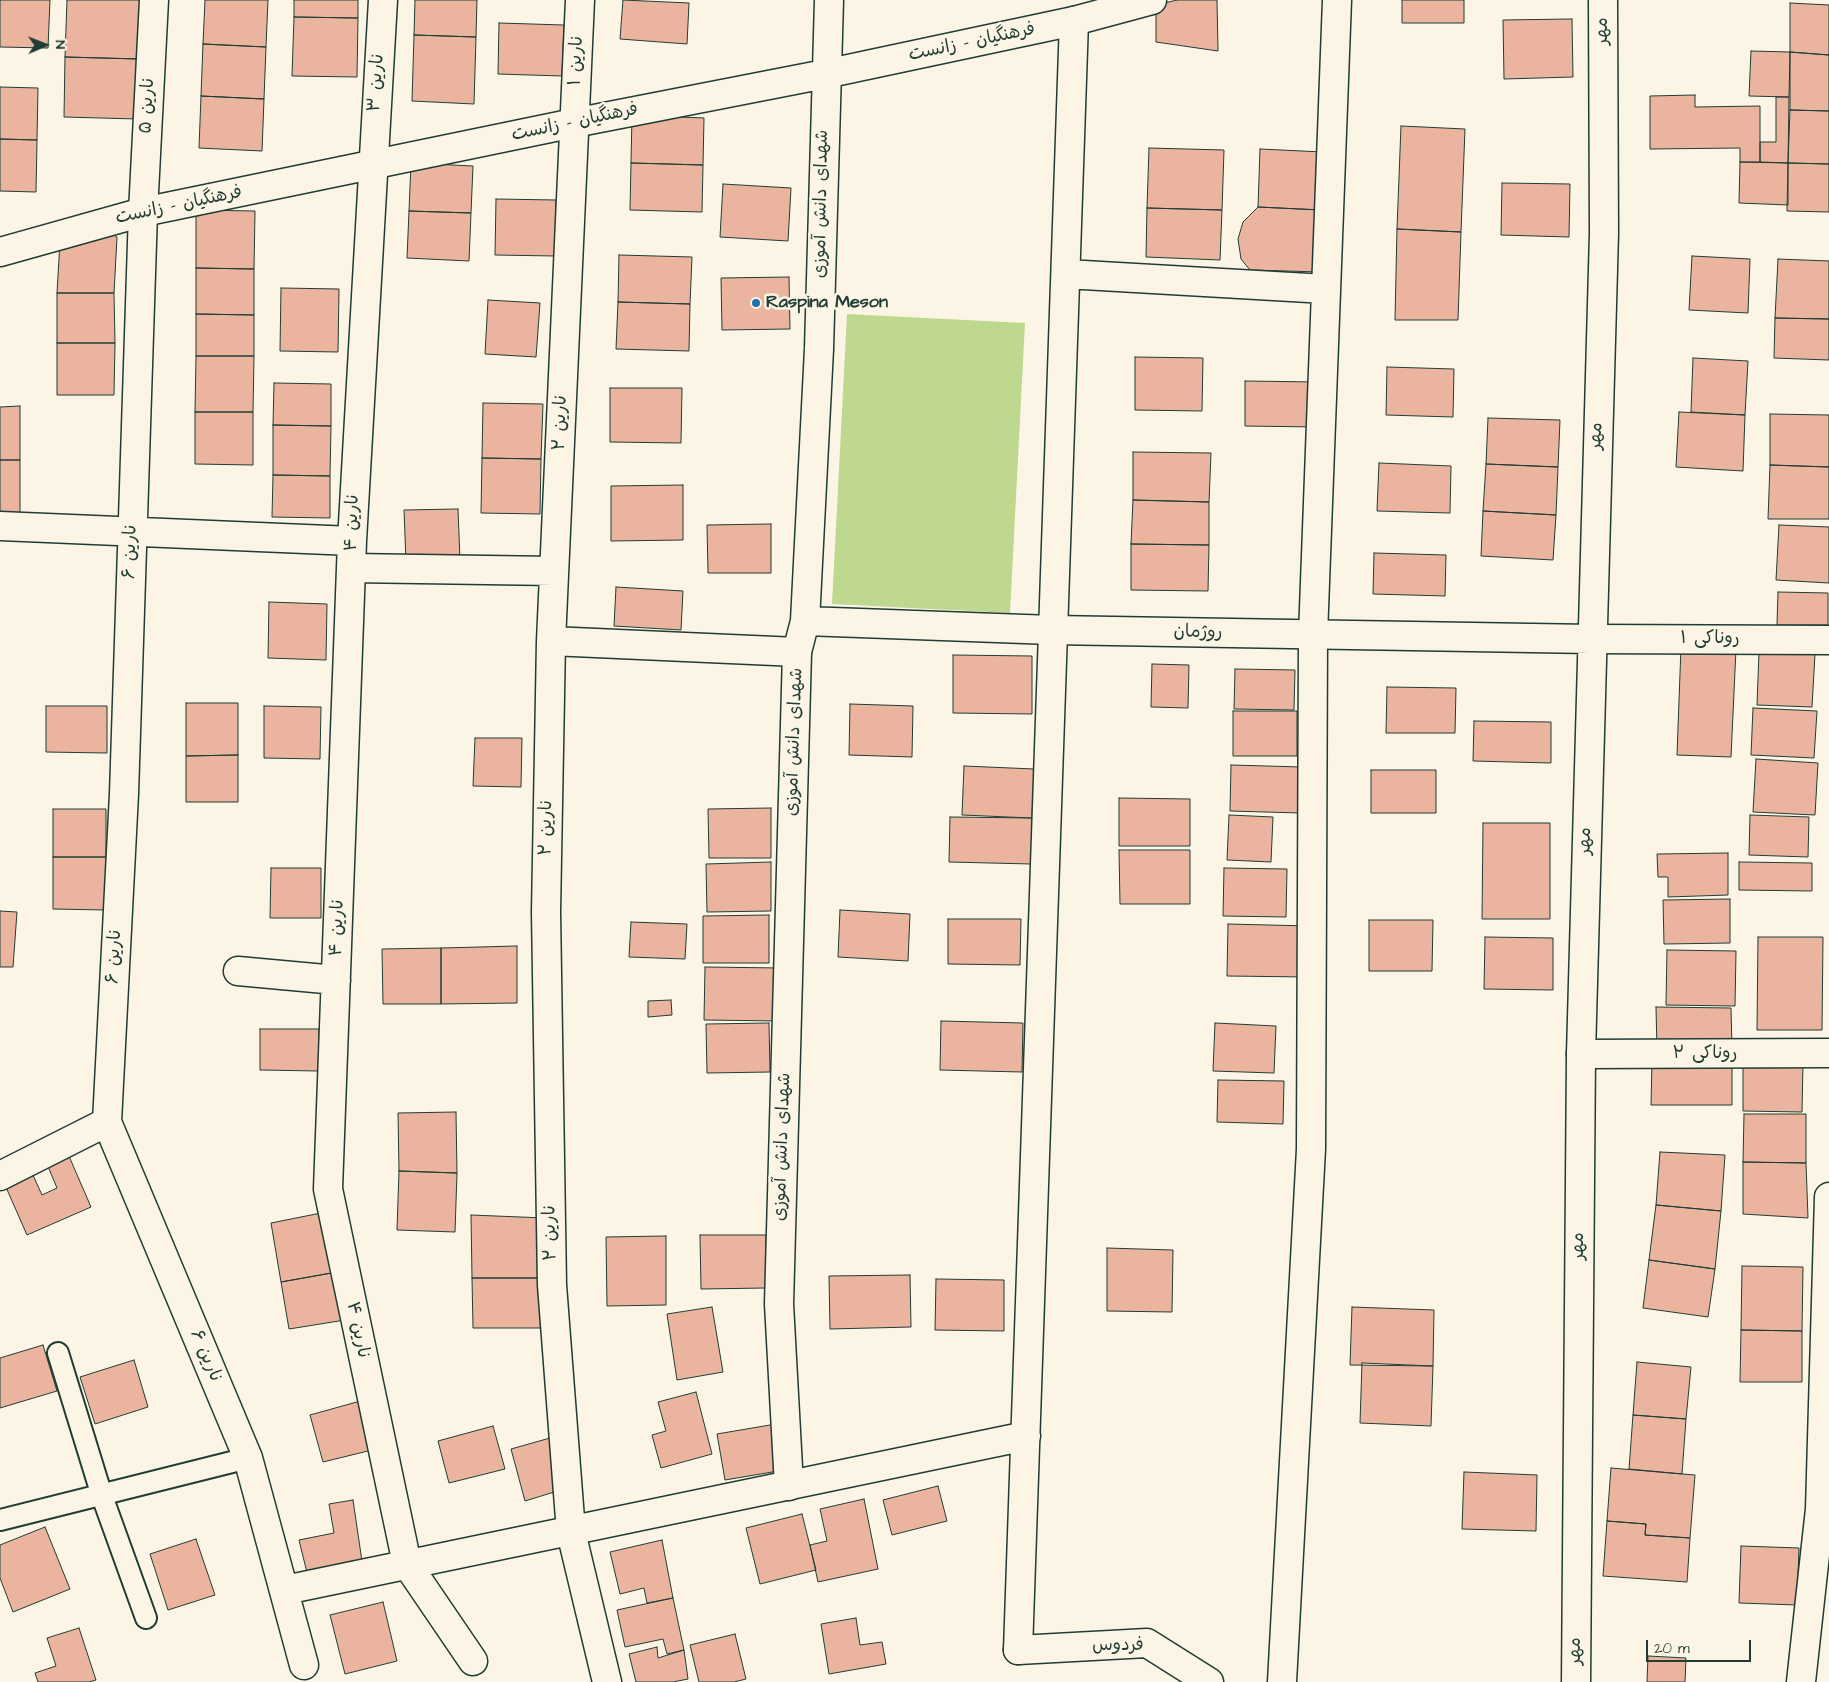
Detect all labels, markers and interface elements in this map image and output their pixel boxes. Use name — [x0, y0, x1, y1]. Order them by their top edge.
street label: مهر — [1592, 17, 1614, 45]
street label: فرهنگیان - زانست — [907, 19, 1037, 67]
north arrow — [20, 20, 70, 70]
street label: نارین ۱ — [565, 36, 589, 86]
text: N — [50, 40, 70, 49]
street label: نارین ۳ — [364, 53, 390, 113]
street label: نارین ۵ — [136, 78, 160, 134]
street label: فرهنگیان - زانست — [510, 99, 640, 147]
street label: شهدای دانش آموزی — [810, 130, 834, 278]
street label: فرهنگیان - زانست — [114, 182, 244, 230]
place label: Raspina Meson — [766, 292, 888, 314]
marker: Raspina Meson — [750, 297, 762, 309]
street label: نارین ۲ — [549, 395, 573, 451]
street label: مهر — [1586, 422, 1608, 450]
street label: نارین ۴ — [341, 494, 365, 552]
street label: نارین ۶ — [119, 525, 143, 579]
street label: روژمان — [1173, 622, 1223, 644]
street label: روناکی ۱ — [1680, 628, 1740, 650]
street label: شهدای دانش آموزی — [782, 667, 808, 817]
street label: نارین ۲ — [536, 800, 558, 856]
street label: مهر — [1575, 827, 1597, 855]
street label: نارین ۴ — [326, 899, 350, 957]
street label: نارین ۶ — [103, 929, 127, 985]
street label: روناکی ۲ — [1673, 1043, 1737, 1065]
street label: شهدای دانش آموزی — [770, 1072, 796, 1222]
street label: نارین ۲ — [540, 1205, 562, 1261]
street label: مهر — [1568, 1232, 1590, 1260]
street label: نارین ۴ — [341, 1300, 373, 1360]
street label: نارین ۶ — [184, 1327, 226, 1385]
scale bar — [1649, 1630, 1754, 1662]
street label: فردوس — [1092, 1635, 1144, 1657]
street label: مهر — [1565, 1637, 1587, 1665]
text: 20 m — [1654, 1638, 1690, 1659]

